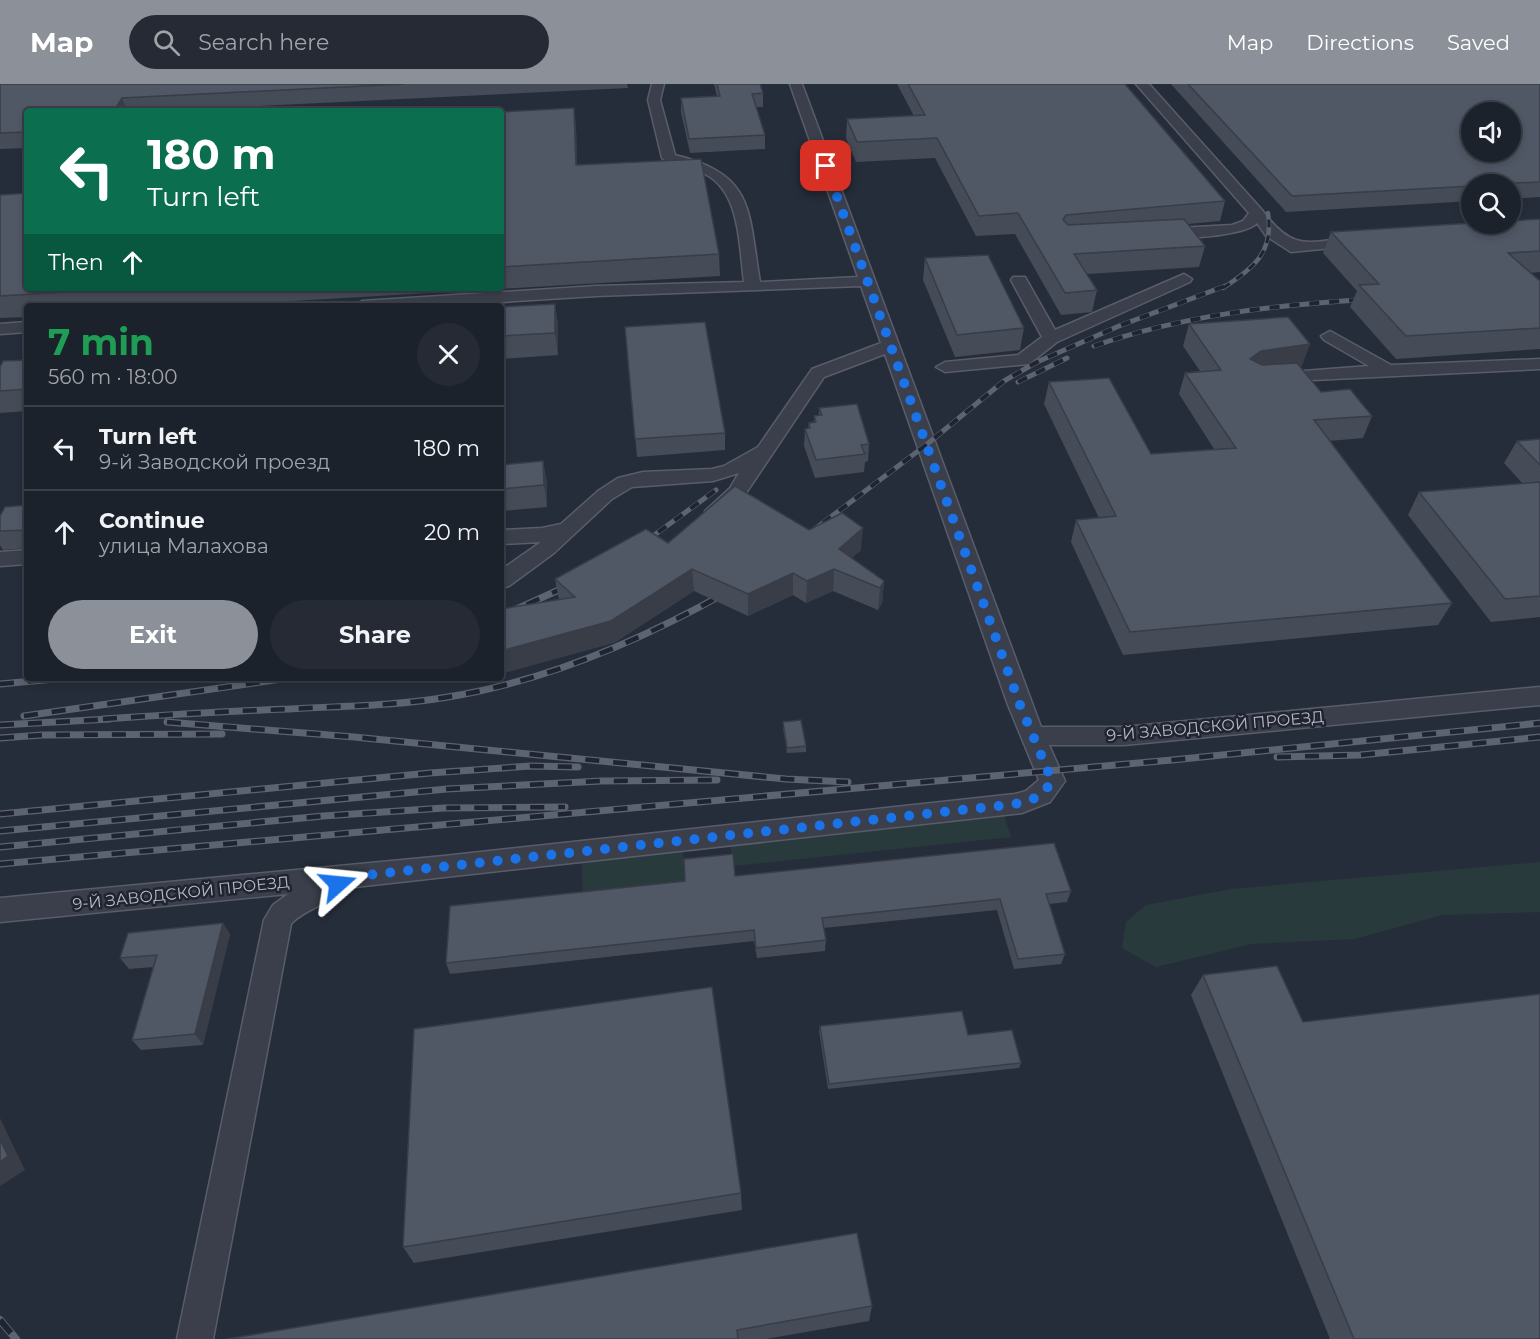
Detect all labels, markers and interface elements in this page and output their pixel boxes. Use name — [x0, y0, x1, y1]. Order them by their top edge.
search box — [129, 15, 549, 69]
text: Map — [30, 25, 93, 59]
icon: search — [150, 26, 183, 59]
text: Search here — [198, 29, 329, 56]
text: Map — [1227, 30, 1273, 55]
text: Directions — [1306, 30, 1414, 55]
text: Saved — [1447, 30, 1510, 55]
map controls — [1461, 102, 1521, 234]
button: sound — [1461, 102, 1521, 162]
text: 180 m — [147, 128, 276, 180]
icon: left — [48, 132, 126, 210]
pin — [800, 140, 851, 191]
icon: arrive — [809, 149, 842, 182]
button: search — [1461, 174, 1521, 234]
text: Turn left — [147, 180, 260, 213]
icon: ahead — [116, 246, 149, 279]
text: Then — [48, 249, 104, 276]
text: 7 min — [48, 320, 154, 364]
button: close — [417, 323, 480, 386]
text: 560 m · 18:00 — [48, 365, 177, 389]
text: Turn left — [99, 423, 197, 450]
icon: left — [48, 432, 81, 465]
text: 180 m — [414, 435, 480, 462]
text: 9-й Заводской проезд — [99, 450, 330, 474]
text: Continue — [99, 507, 205, 534]
icon: ahead — [48, 516, 81, 549]
text: 20 m — [424, 519, 480, 546]
text: улица Малахова — [99, 534, 269, 558]
button: Exit — [48, 600, 258, 669]
button: Share — [270, 600, 480, 669]
street label: 9-Й ЗАВОДСКОЙ ПРОЕЗД — [1106, 707, 1325, 745]
position arrow — [306, 852, 370, 916]
street label: 9-Й ЗАВОДСКОЙ ПРОЕЗД — [72, 872, 291, 914]

